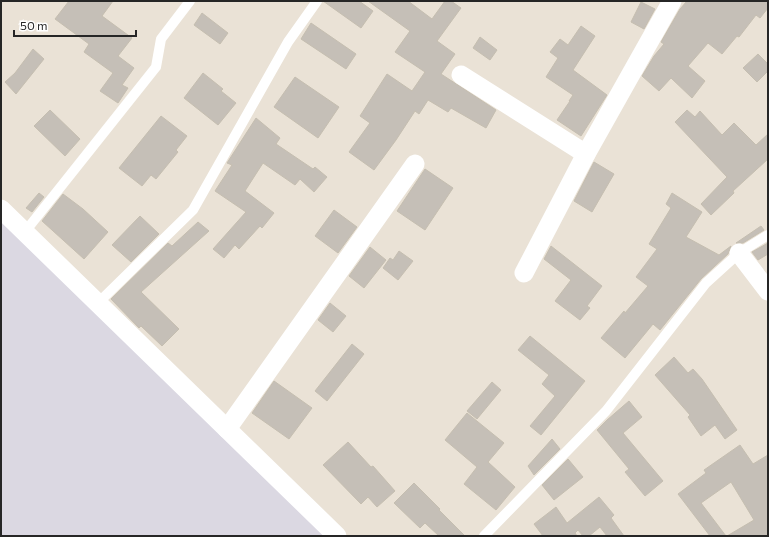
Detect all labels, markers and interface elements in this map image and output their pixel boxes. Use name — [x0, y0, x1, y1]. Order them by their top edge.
scale bar — [14, 12, 136, 38]
text: 50 m — [20, 18, 48, 32]

